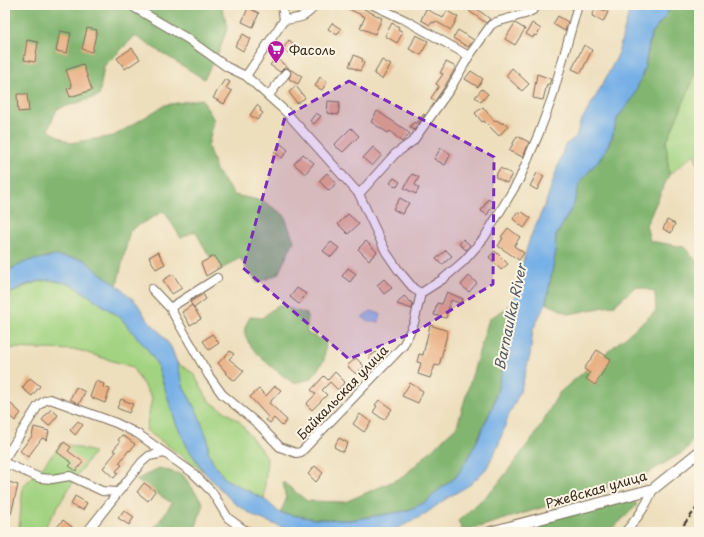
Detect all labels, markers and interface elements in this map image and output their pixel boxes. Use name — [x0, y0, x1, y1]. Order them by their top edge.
supermarket icon: Фасоль — [266, 39, 286, 64]
place label: Фасоль — [289, 40, 336, 59]
water label: Barnaulka River — [489, 261, 532, 372]
street label: Байкальская улица — [292, 340, 393, 443]
street label: Ржевская улица — [543, 465, 650, 513]

